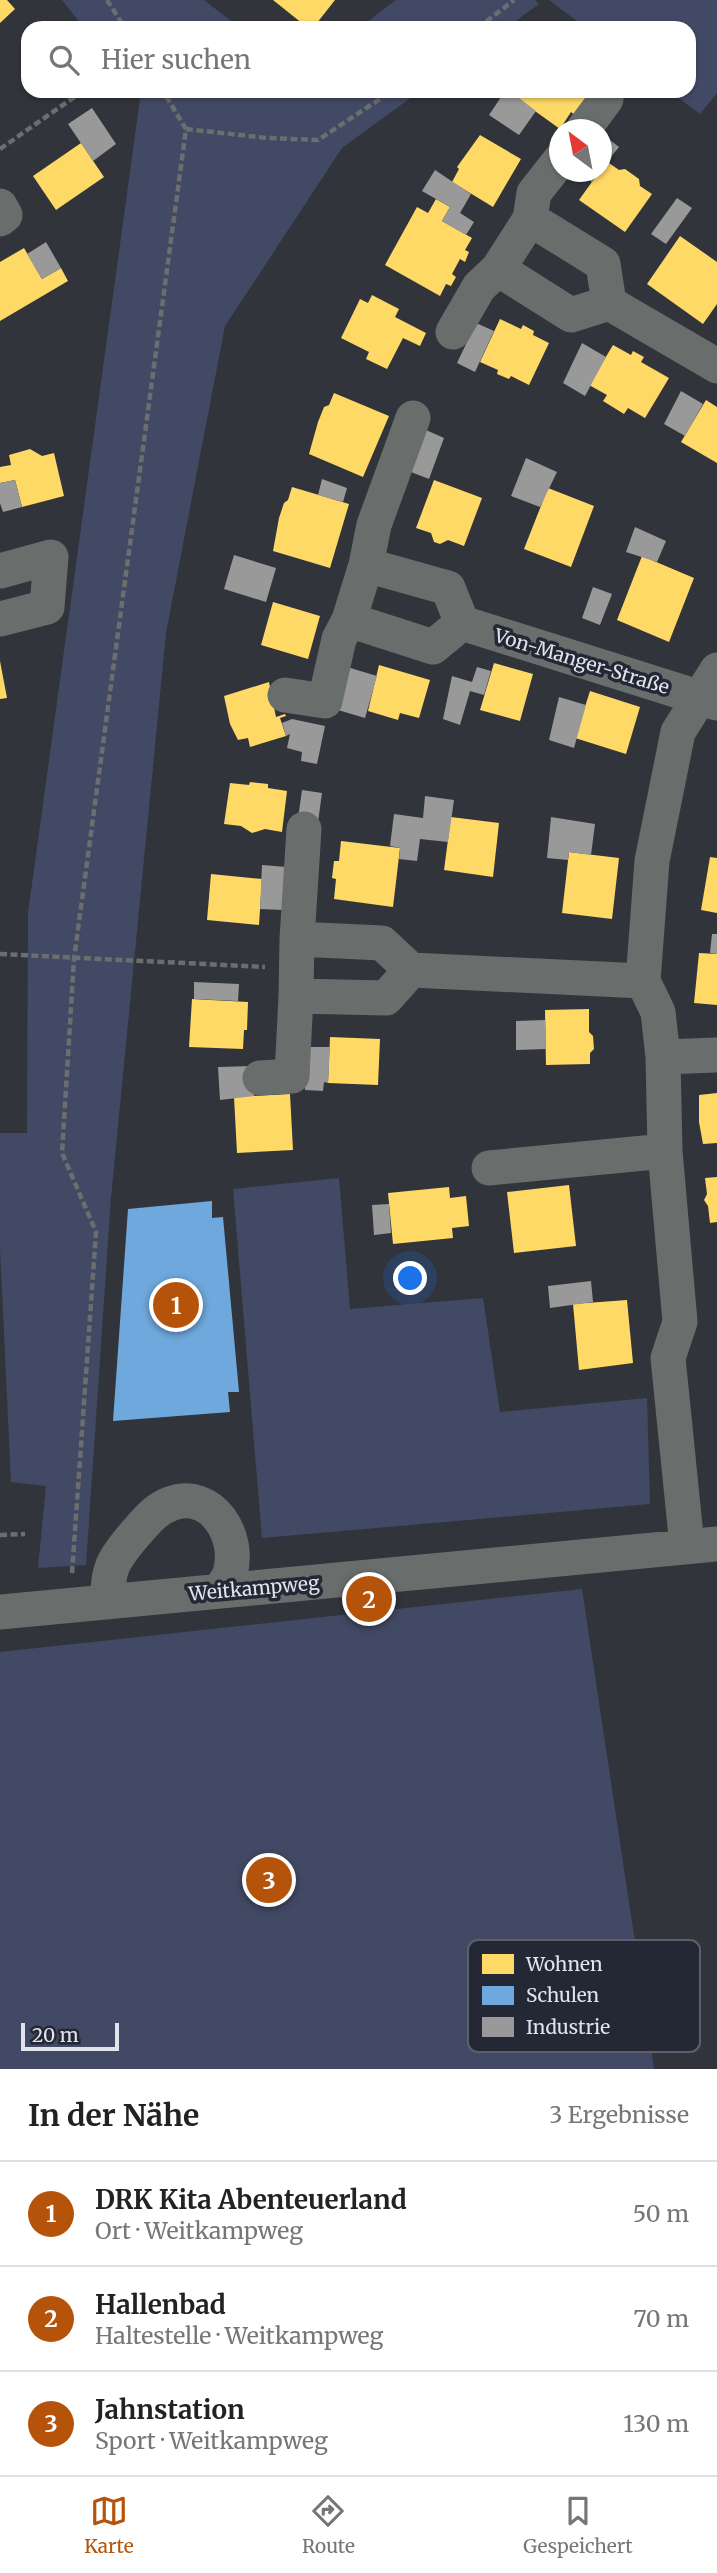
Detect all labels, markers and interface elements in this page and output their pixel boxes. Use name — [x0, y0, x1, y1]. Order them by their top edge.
search box — [21, 21, 696, 98]
icon: search — [45, 41, 83, 79]
text: Hier suchen — [101, 43, 251, 76]
north arrow — [549, 119, 612, 182]
street label: Von-Manger-Straße — [491, 623, 672, 699]
your location — [393, 1261, 427, 1295]
pin: 1 — [153, 1279, 199, 1331]
street label: Weitkampweg — [187, 1570, 321, 1606]
pin: 2 — [346, 1573, 392, 1625]
pin: 3 — [246, 1854, 292, 1906]
legend — [468, 1940, 700, 2052]
text: Wohnen — [525, 1952, 603, 1976]
text: Schulen — [526, 1983, 600, 2007]
text: Industrie — [526, 2015, 610, 2039]
scale bar — [21, 2020, 119, 2052]
text: 20 m — [32, 2023, 79, 2047]
text: In der Nähe — [28, 2096, 199, 2134]
text: 3 Ergebnisse — [549, 2100, 689, 2129]
text: DRK Kita Abenteuerland — [95, 2183, 407, 2216]
text: 1 — [46, 2199, 56, 2228]
text: 50 m — [633, 2199, 689, 2228]
text: Ort · Weitkampweg — [95, 2216, 303, 2245]
text: Hallenbad — [95, 2288, 226, 2321]
text: 2 — [44, 2304, 58, 2333]
text: 70 m — [633, 2304, 689, 2333]
text: Haltestelle · Weitkampweg — [95, 2321, 384, 2350]
text: Jahnstation — [95, 2393, 245, 2426]
text: 3 — [44, 2409, 58, 2438]
text: 130 m — [623, 2409, 689, 2438]
text: Sport · Weitkampweg — [95, 2426, 328, 2455]
tab: Karte — [84, 2492, 134, 2558]
tab: Route — [302, 2492, 355, 2558]
tab: Gespeichert — [523, 2492, 633, 2558]

